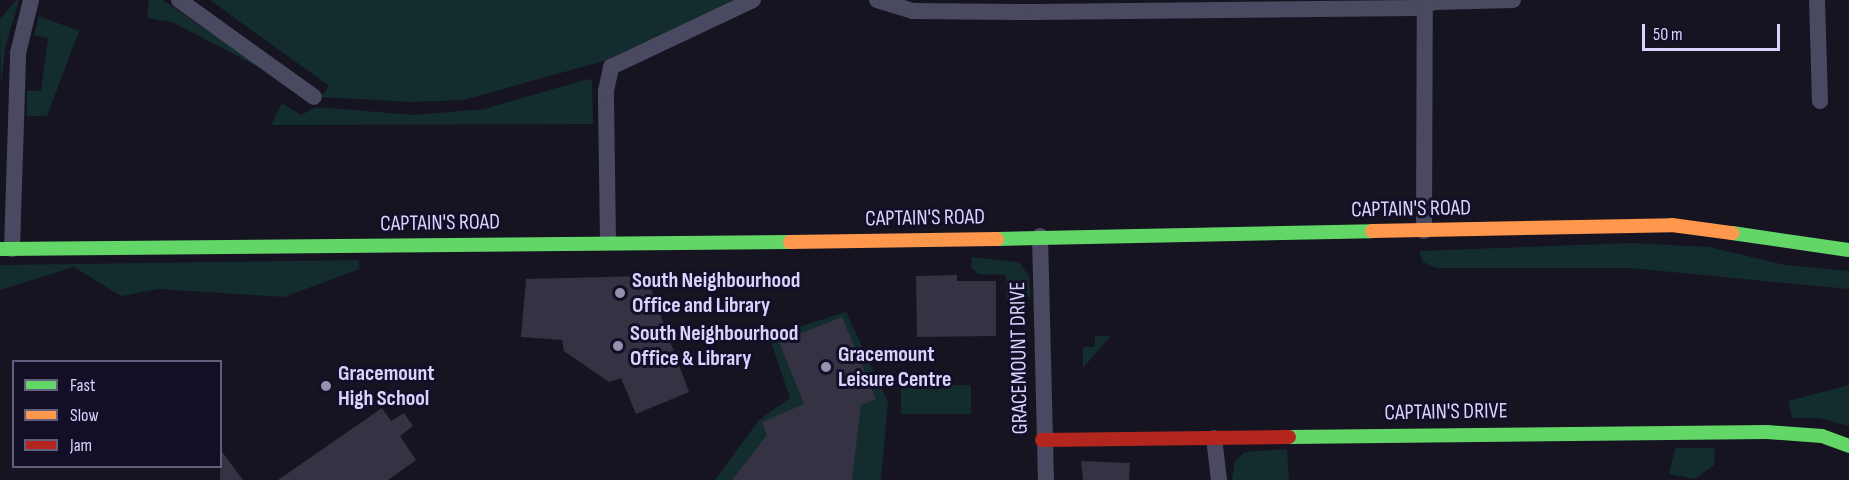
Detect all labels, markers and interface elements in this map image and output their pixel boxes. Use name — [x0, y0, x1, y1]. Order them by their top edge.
scale bar — [1645, 12, 1783, 50]
text: 50 m — [1653, 24, 1683, 45]
street label: CAPTAIN'S ROAD — [1351, 195, 1471, 223]
street label: CAPTAIN'S ROAD — [865, 204, 985, 232]
street label: CAPTAIN'S ROAD — [380, 209, 500, 237]
place label: South Neighbourhood Office and Library — [632, 267, 800, 318]
street label: GRACEMOUNT DRIVE — [1004, 281, 1034, 435]
marker: South Neighbourhood Office and Library — [613, 286, 627, 300]
place label: South Neighbourhood Office & Library — [630, 320, 798, 372]
marker: South Neighbourhood Office & Library — [611, 339, 625, 353]
place label: Gracemount Leisure Centre — [838, 341, 951, 392]
legend — [12, 360, 222, 468]
place label: Gracemount High School — [338, 360, 435, 412]
marker: Gracemount Leisure Centre — [819, 360, 833, 374]
text: Fast — [70, 375, 95, 396]
marker: Gracemount High School — [319, 379, 333, 393]
street label: CAPTAIN'S DRIVE — [1384, 398, 1508, 426]
text: Slow — [70, 405, 99, 426]
text: Jam — [70, 435, 92, 456]

